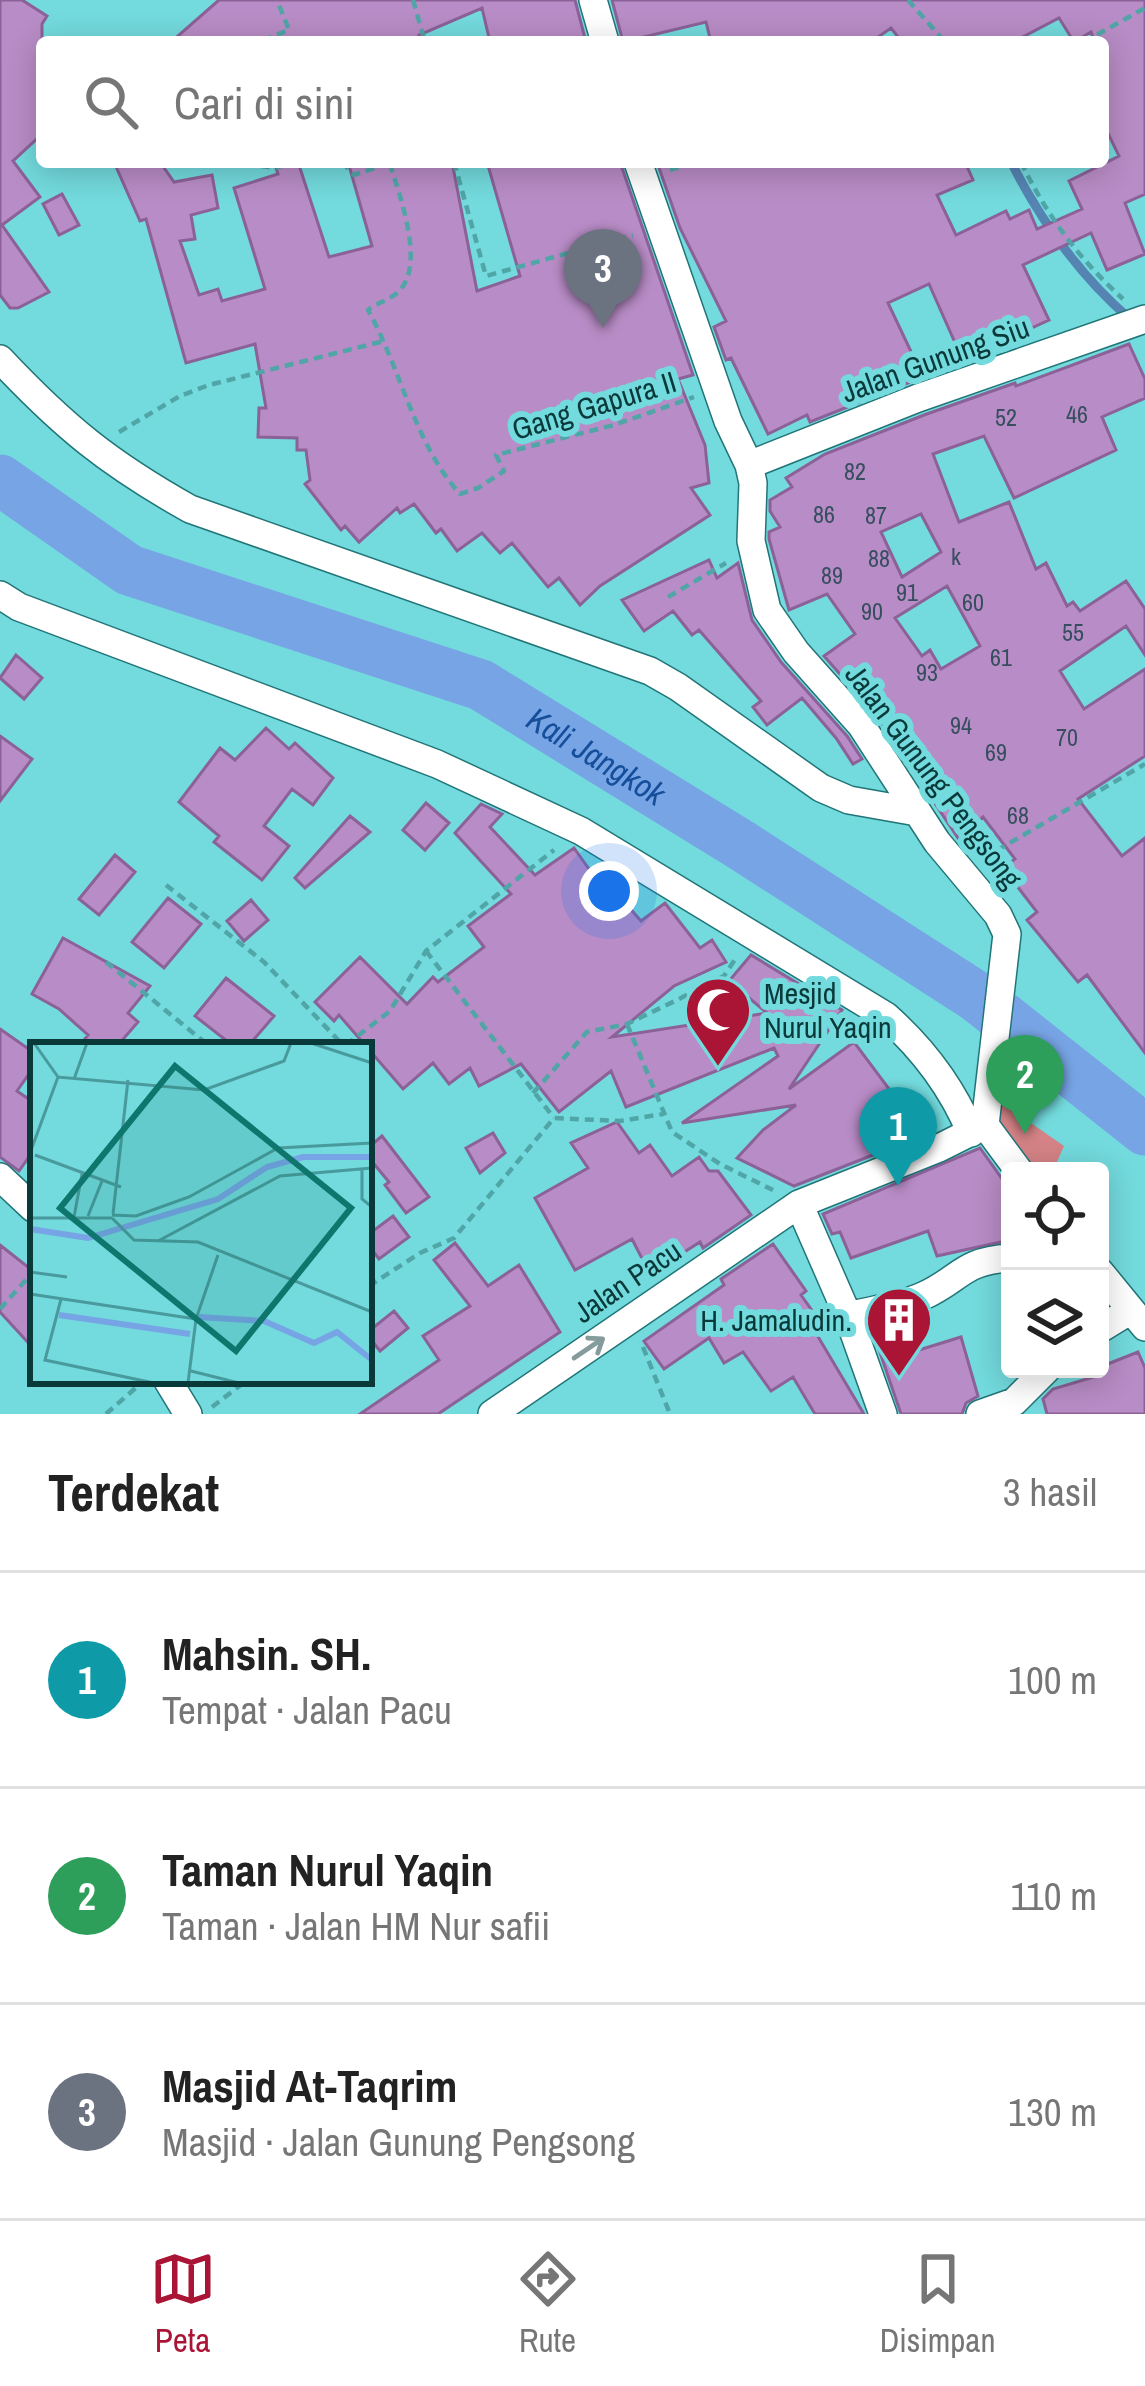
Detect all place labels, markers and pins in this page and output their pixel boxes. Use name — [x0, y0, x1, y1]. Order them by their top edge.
pin: 3 — [564, 229, 642, 328]
place label: Mesjid Nurul Yaqin — [764, 973, 892, 1047]
mosque icon: Mesjid Nurul Yaqin — [683, 975, 753, 1069]
pin: 2 — [986, 1035, 1064, 1134]
pin: 1 — [859, 1087, 937, 1186]
building icon: H. Jamaludin. — [864, 1285, 934, 1379]
place label: H. Jamaludin. — [700, 1300, 852, 1340]

